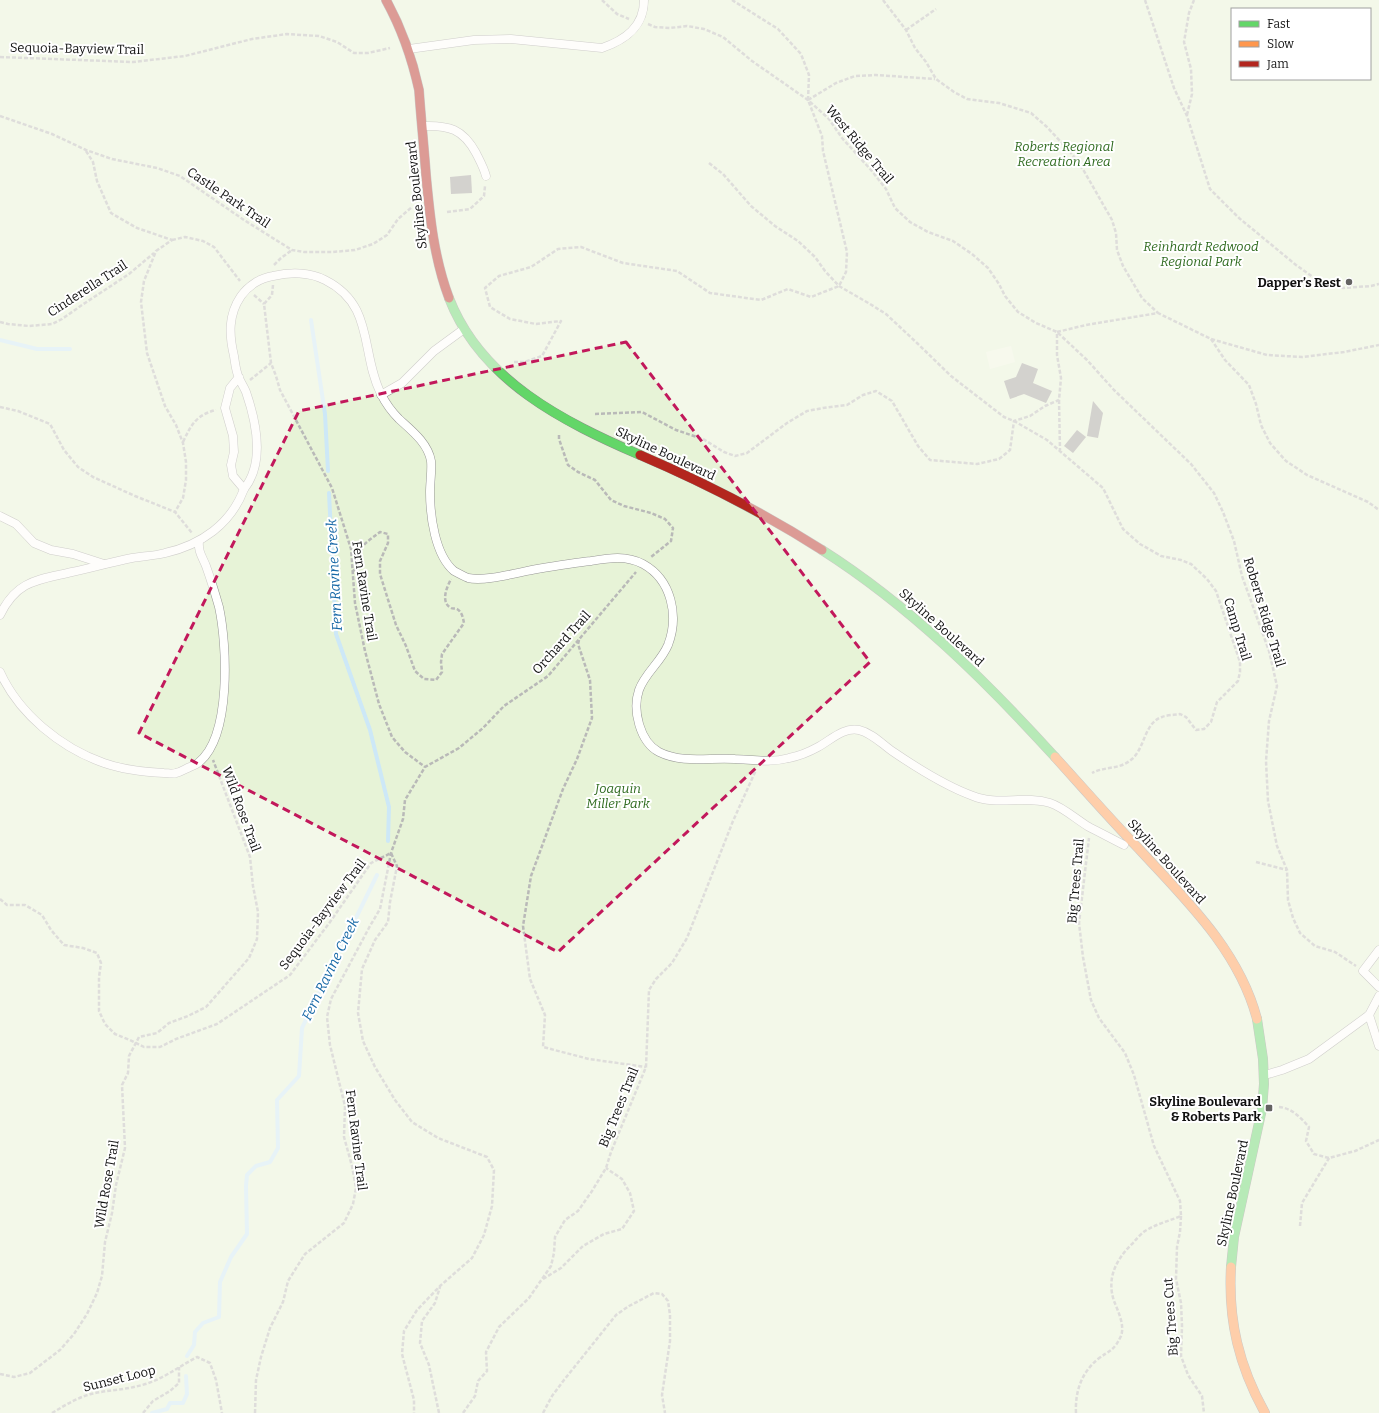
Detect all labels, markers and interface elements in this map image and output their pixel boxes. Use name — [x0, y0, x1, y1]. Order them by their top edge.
legend — [1231, 8, 1371, 80]
text: Fast — [1267, 17, 1291, 31]
text: Slow — [1267, 37, 1294, 51]
street label: Sequoia-Bayview Trail — [10, 40, 145, 57]
text: Jam — [1266, 57, 1289, 71]
street label: West Ridge Trail — [823, 102, 897, 187]
park label: Roberts Regional Recreation Area — [1014, 139, 1114, 169]
street label: Skyline Boulevard — [403, 140, 430, 250]
street label: Castle Park Trail — [184, 164, 273, 231]
park label: Reinhardt Redwood Regional Park — [1143, 239, 1259, 269]
street label: Cinderella Trail — [45, 257, 130, 320]
place label: Dapper’s Rest — [1258, 275, 1341, 290]
marker: Dapper’s Rest — [1344, 277, 1354, 287]
street label: Skyline Boulevard — [613, 424, 718, 483]
water label: Fern Ravine Creek — [323, 518, 346, 631]
street label: Fern Ravine Trail — [349, 540, 380, 643]
street label: Roberts Ridge Trail — [1241, 556, 1288, 669]
street label: Skyline Boulevard — [896, 585, 987, 669]
street label: Camp Trail — [1221, 596, 1254, 663]
street label: Orchard Trail — [529, 608, 594, 677]
street label: Wild Rose Trail — [219, 764, 264, 854]
park label: Joaquin Miller Park — [586, 781, 651, 811]
street label: Skyline Boulevard — [1125, 816, 1209, 907]
street label: Big Trees Trail — [1064, 838, 1087, 924]
street label: Sequoia-Bayview Trail — [276, 856, 369, 972]
water label: Fern Ravine Creek — [298, 915, 363, 1023]
street label: Big Trees Trail — [596, 1065, 641, 1149]
street label: Fern Ravine Trail — [343, 1089, 370, 1191]
place label: Skyline Boulevard & Roberts Park — [1149, 1094, 1261, 1124]
marker: Skyline Boulevard & Roberts Park — [1264, 1103, 1274, 1113]
street label: Wild Rose Trail — [91, 1138, 122, 1230]
street label: Skyline Boulevard — [1214, 1138, 1251, 1248]
street label: Big Trees Cut — [1160, 1277, 1181, 1357]
street label: Sunset Loop — [81, 1362, 157, 1395]

